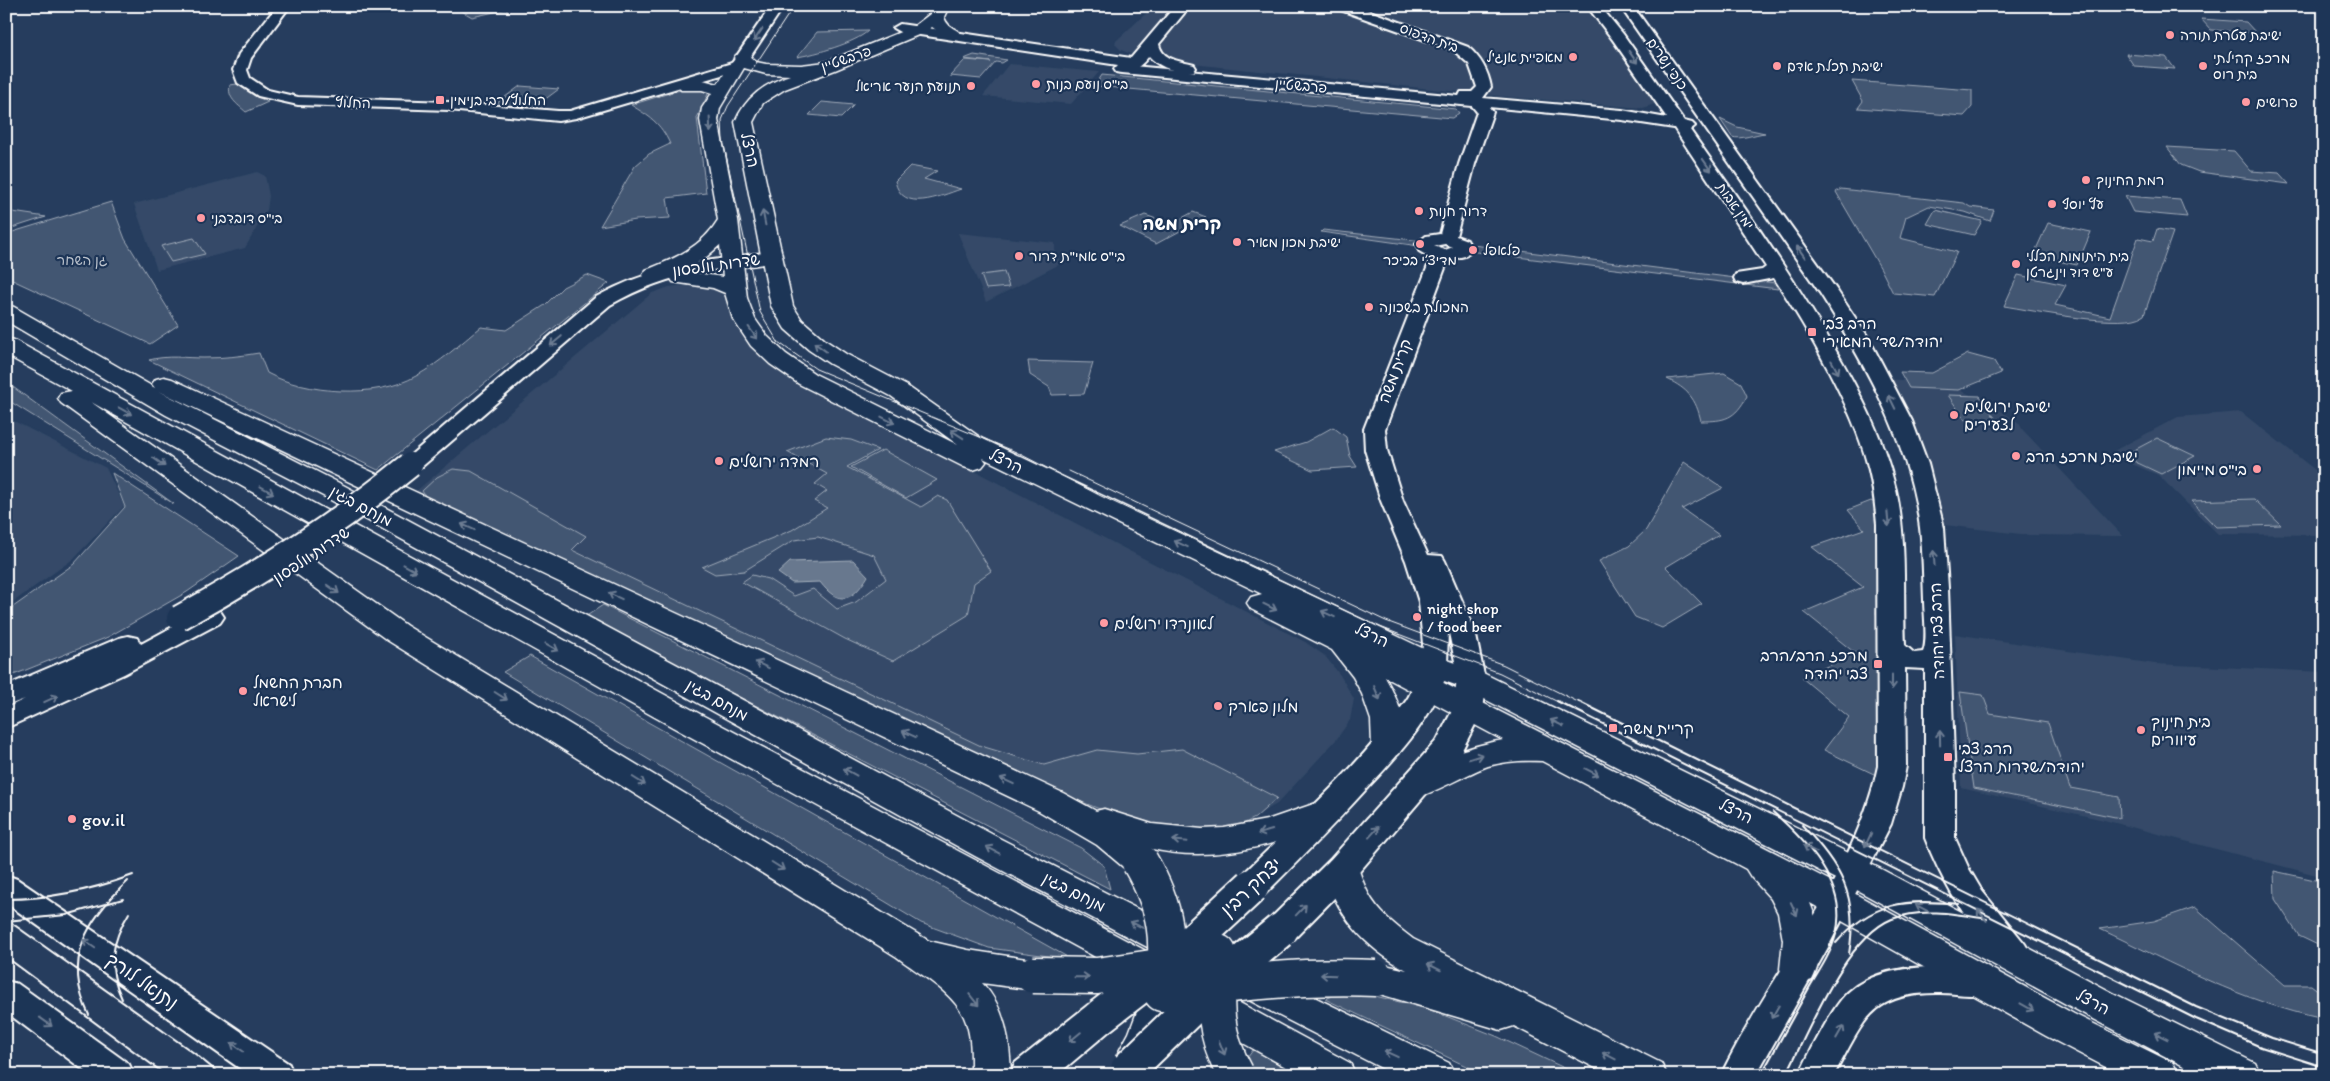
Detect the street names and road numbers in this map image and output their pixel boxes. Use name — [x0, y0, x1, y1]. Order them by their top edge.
street label: בית הדפוס — [1397, 20, 1461, 56]
street label: כנפי נשרים — [1643, 35, 1691, 93]
street label: פרבשטיין — [818, 42, 874, 76]
street label: פרבשטיין — [1274, 75, 1328, 97]
street label: החלוץ — [335, 94, 371, 112]
street label: הרצל — [737, 131, 763, 169]
street label: ימין אבות — [1712, 178, 1757, 233]
street label: שדרות וולפסון — [671, 249, 761, 281]
street label: קרית משה — [1374, 336, 1416, 406]
street label: הרצל — [986, 445, 1026, 477]
street label: מנחם בגין — [326, 482, 396, 530]
street label: שדרות וולפסון — [269, 522, 353, 588]
street label: הרב צבי יהודה — [1926, 582, 1948, 680]
street label: הרצל — [1352, 619, 1392, 651]
street label: מנחם בגין — [683, 675, 751, 725]
street label: הרצל — [1716, 795, 1756, 827]
street label: יצחק רבין — [1216, 853, 1286, 921]
street label: מנחם בגין — [1039, 868, 1109, 916]
street label: נתנאל לורך — [101, 948, 183, 1014]
street label: הרצל — [2073, 985, 2113, 1019]

